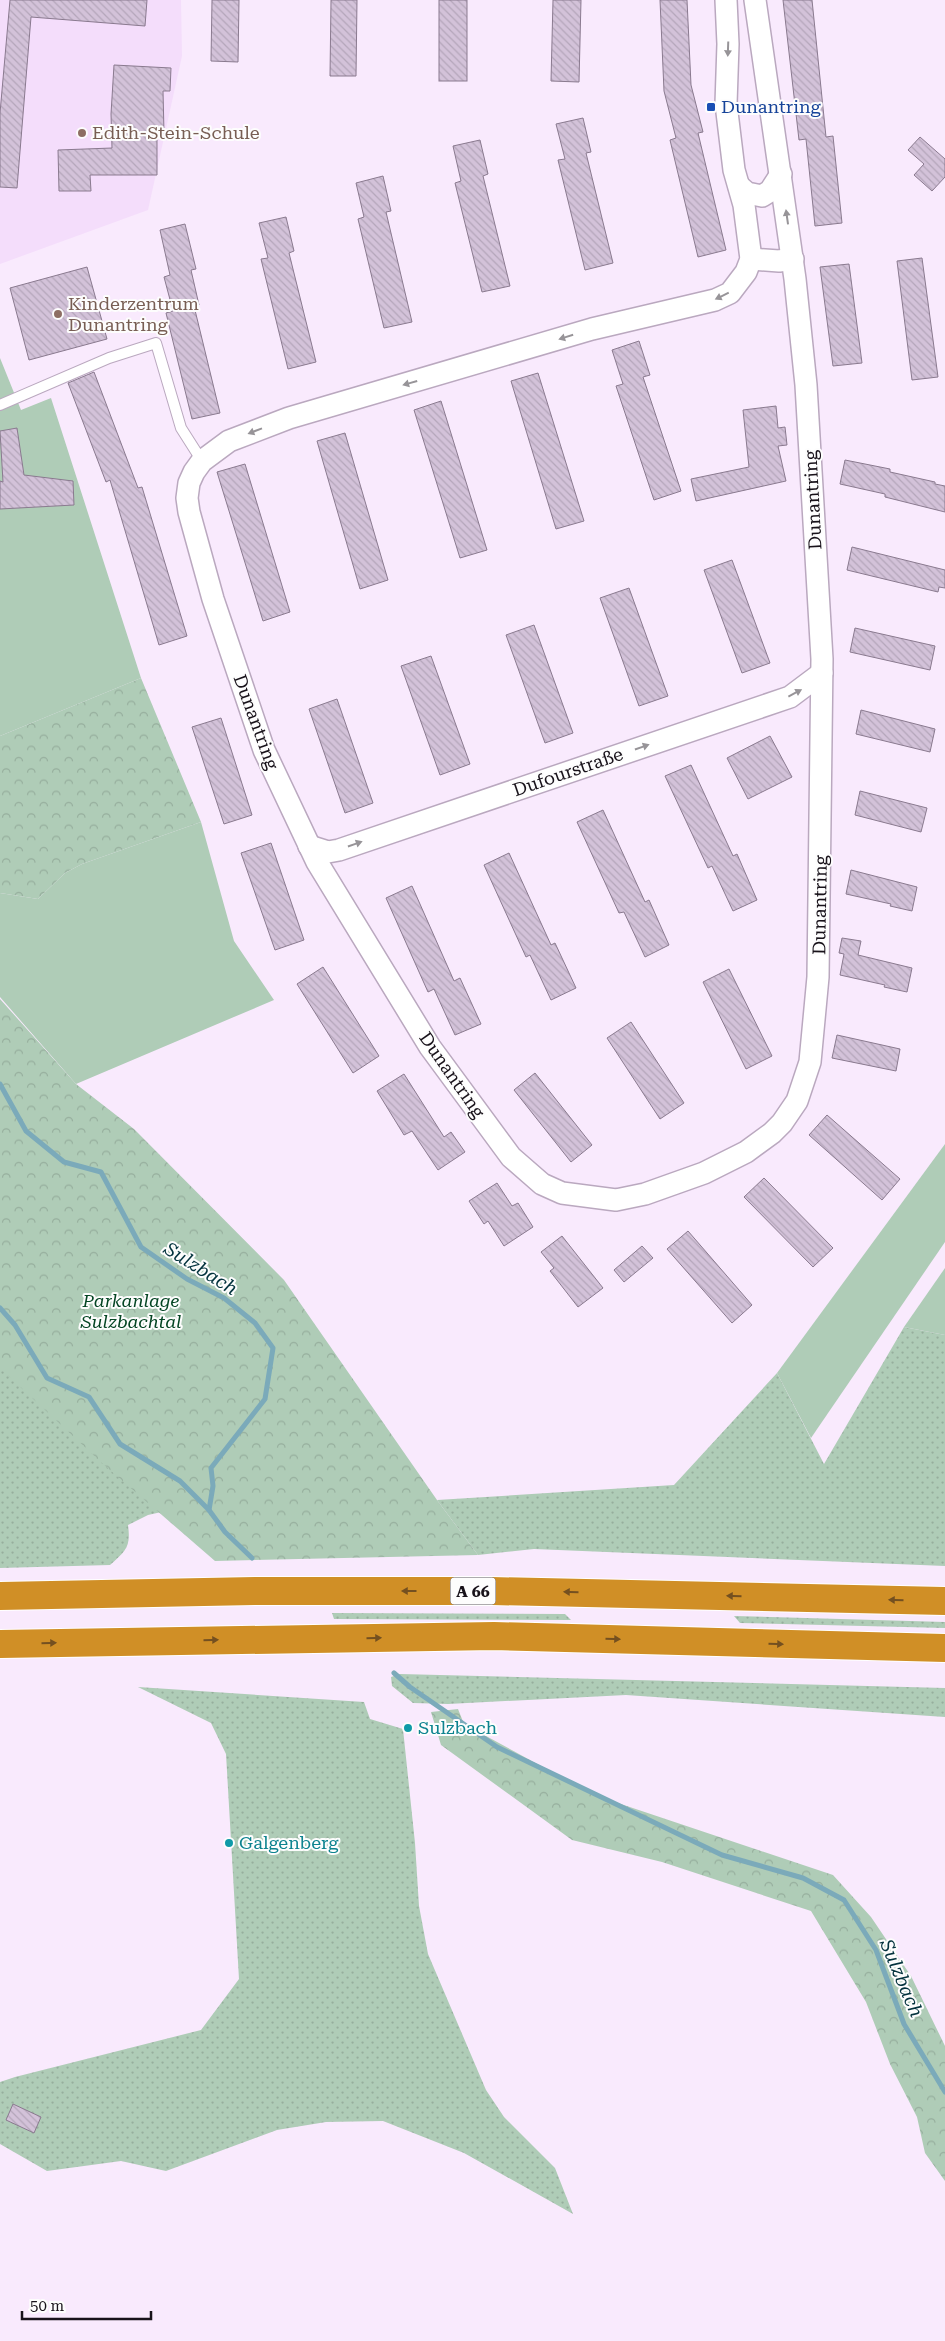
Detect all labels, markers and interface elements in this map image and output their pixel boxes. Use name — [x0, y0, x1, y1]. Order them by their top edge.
one-way arrow — [723, 41, 731, 57]
place label: Dunantring — [721, 96, 822, 117]
marker: Dunantring — [705, 101, 717, 113]
place label: Edith-Stein-Schule — [92, 122, 260, 143]
marker: Edith-Stein-Schule — [76, 127, 88, 139]
one-way arrow — [783, 208, 791, 224]
one-way arrow — [715, 292, 730, 301]
place label: Kinderzentrum Dunantring — [68, 293, 199, 335]
marker: Kinderzentrum Dunantring — [52, 308, 64, 320]
one-way arrow — [558, 334, 573, 342]
one-way arrow — [402, 380, 417, 388]
one-way arrow — [247, 428, 262, 435]
street label: Dunantring — [799, 449, 826, 550]
street label: Dunantring — [230, 671, 284, 773]
one-way arrow — [787, 689, 802, 697]
street label: Dufourstraße — [510, 743, 626, 800]
one-way arrow — [634, 743, 649, 750]
one-way arrow — [348, 840, 363, 848]
street label: Dunantring — [808, 854, 831, 955]
street label: Dunantring — [415, 1028, 490, 1122]
water label: Sulzbach — [159, 1236, 242, 1300]
park label: Parkanlage Sulzbachtal — [80, 1290, 181, 1332]
road number: A 66 — [450, 1578, 496, 1604]
one-way arrow — [401, 1587, 417, 1595]
one-way arrow — [563, 1588, 579, 1596]
one-way arrow — [726, 1592, 742, 1600]
one-way arrow — [888, 1596, 904, 1604]
one-way arrow — [366, 1634, 382, 1642]
one-way arrow — [605, 1635, 621, 1643]
one-way arrow — [203, 1636, 219, 1644]
one-way arrow — [41, 1639, 57, 1647]
one-way arrow — [768, 1640, 784, 1648]
place label: Sulzbach — [418, 1717, 498, 1738]
marker: Sulzbach — [402, 1722, 414, 1734]
place label: Galgenberg — [239, 1832, 339, 1853]
marker: Galgenberg — [223, 1837, 235, 1849]
water label: Sulzbach — [874, 1935, 928, 2021]
scale bar — [22, 2288, 151, 2320]
text: 50 m — [30, 2297, 65, 2315]

